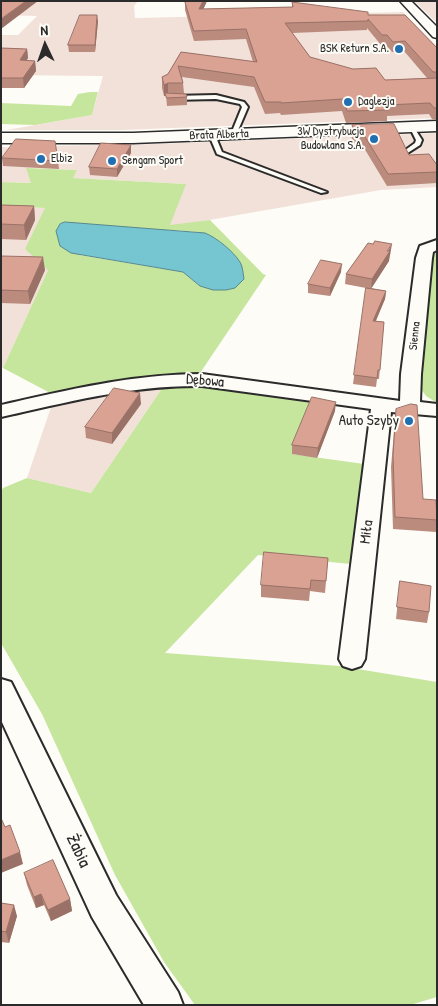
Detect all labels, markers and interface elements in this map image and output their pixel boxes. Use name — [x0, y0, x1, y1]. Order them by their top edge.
north arrow — [20, 20, 70, 70]
text: N — [40, 20, 48, 39]
place label: BSK Return S.A. — [320, 42, 389, 56]
marker: BSK Return S.A. — [393, 43, 405, 55]
place label: Daglezja — [358, 95, 394, 109]
marker: Daglezja — [342, 96, 354, 108]
place label: 3W Dystrybucja Budowlana S.A. — [297, 125, 364, 153]
street label: Brata Alberta — [189, 127, 249, 143]
marker: 3W Dystrybucja Budowlana S.A. — [368, 133, 380, 145]
place label: Elbiz — [51, 152, 72, 166]
marker: Elbiz — [35, 153, 47, 165]
place label: Sengam Sport — [122, 154, 183, 168]
marker: Sengam Sport — [106, 155, 118, 167]
street label: Sienna — [406, 321, 424, 351]
street label: Dębowa — [185, 370, 225, 392]
place label: Auto Szyby — [339, 412, 399, 430]
marker: Auto Szyby — [403, 415, 415, 427]
street label: Miła — [357, 519, 377, 545]
street label: Żabia — [61, 831, 95, 871]

